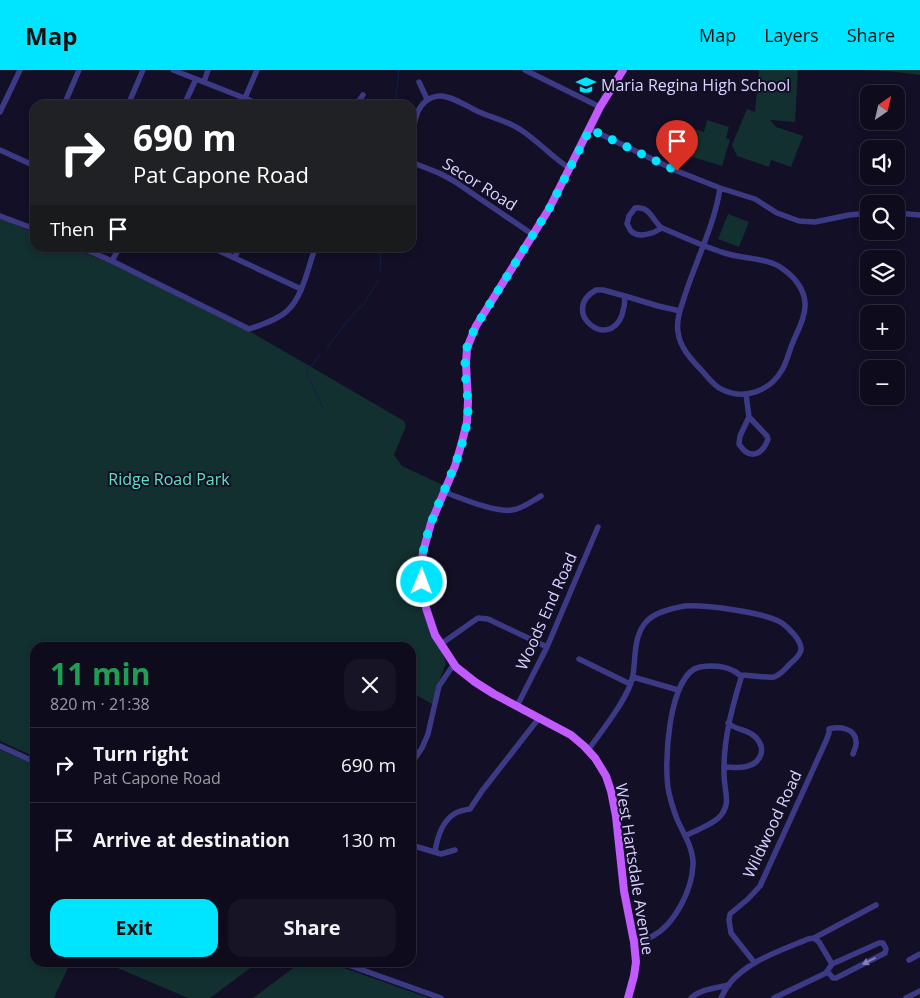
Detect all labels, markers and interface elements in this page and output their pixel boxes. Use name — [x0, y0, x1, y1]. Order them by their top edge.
text: Map — [25, 19, 77, 52]
text: Map — [699, 23, 736, 47]
text: Layers — [764, 23, 819, 47]
text: Share — [847, 23, 895, 47]
school or university icon: Maria Regina High School — [575, 74, 597, 96]
place label: Maria Regina High School — [601, 74, 790, 96]
north arrow — [860, 85, 905, 130]
map controls — [860, 85, 905, 405]
text: 690 m — [133, 114, 237, 161]
icon: right — [50, 120, 115, 185]
pin — [656, 120, 698, 171]
icon: arrive — [663, 127, 691, 155]
button: sound — [860, 140, 905, 185]
street label: Secor Road — [439, 152, 521, 216]
text: Pat Capone Road — [133, 159, 309, 189]
button: search — [860, 195, 905, 240]
icon: arrive — [104, 215, 132, 243]
text: Then — [50, 216, 94, 242]
button: layers — [860, 250, 905, 295]
button: + — [860, 305, 905, 350]
button: − — [860, 360, 905, 405]
park label: Ridge Road Park — [108, 468, 230, 490]
street label: Woods End Road — [510, 549, 582, 673]
position arrow — [395, 555, 447, 607]
text: 11 min — [50, 653, 150, 694]
button: close — [344, 659, 396, 711]
text: 820 m · 21:38 — [50, 693, 150, 715]
text: Turn right — [93, 741, 188, 767]
icon: right — [50, 751, 78, 779]
text: 690 m — [341, 752, 396, 778]
text: Pat Capone Road — [93, 767, 221, 789]
street label: Wildwood Road — [737, 767, 807, 881]
street label: West Hartsdale Avenue — [611, 782, 659, 956]
icon: arrive — [50, 826, 78, 854]
text: Arrive at destination — [93, 827, 290, 853]
text: 130 m — [341, 827, 396, 853]
button: Exit — [50, 899, 218, 957]
button: Share — [228, 899, 396, 957]
one-way arrow — [862, 957, 876, 965]

